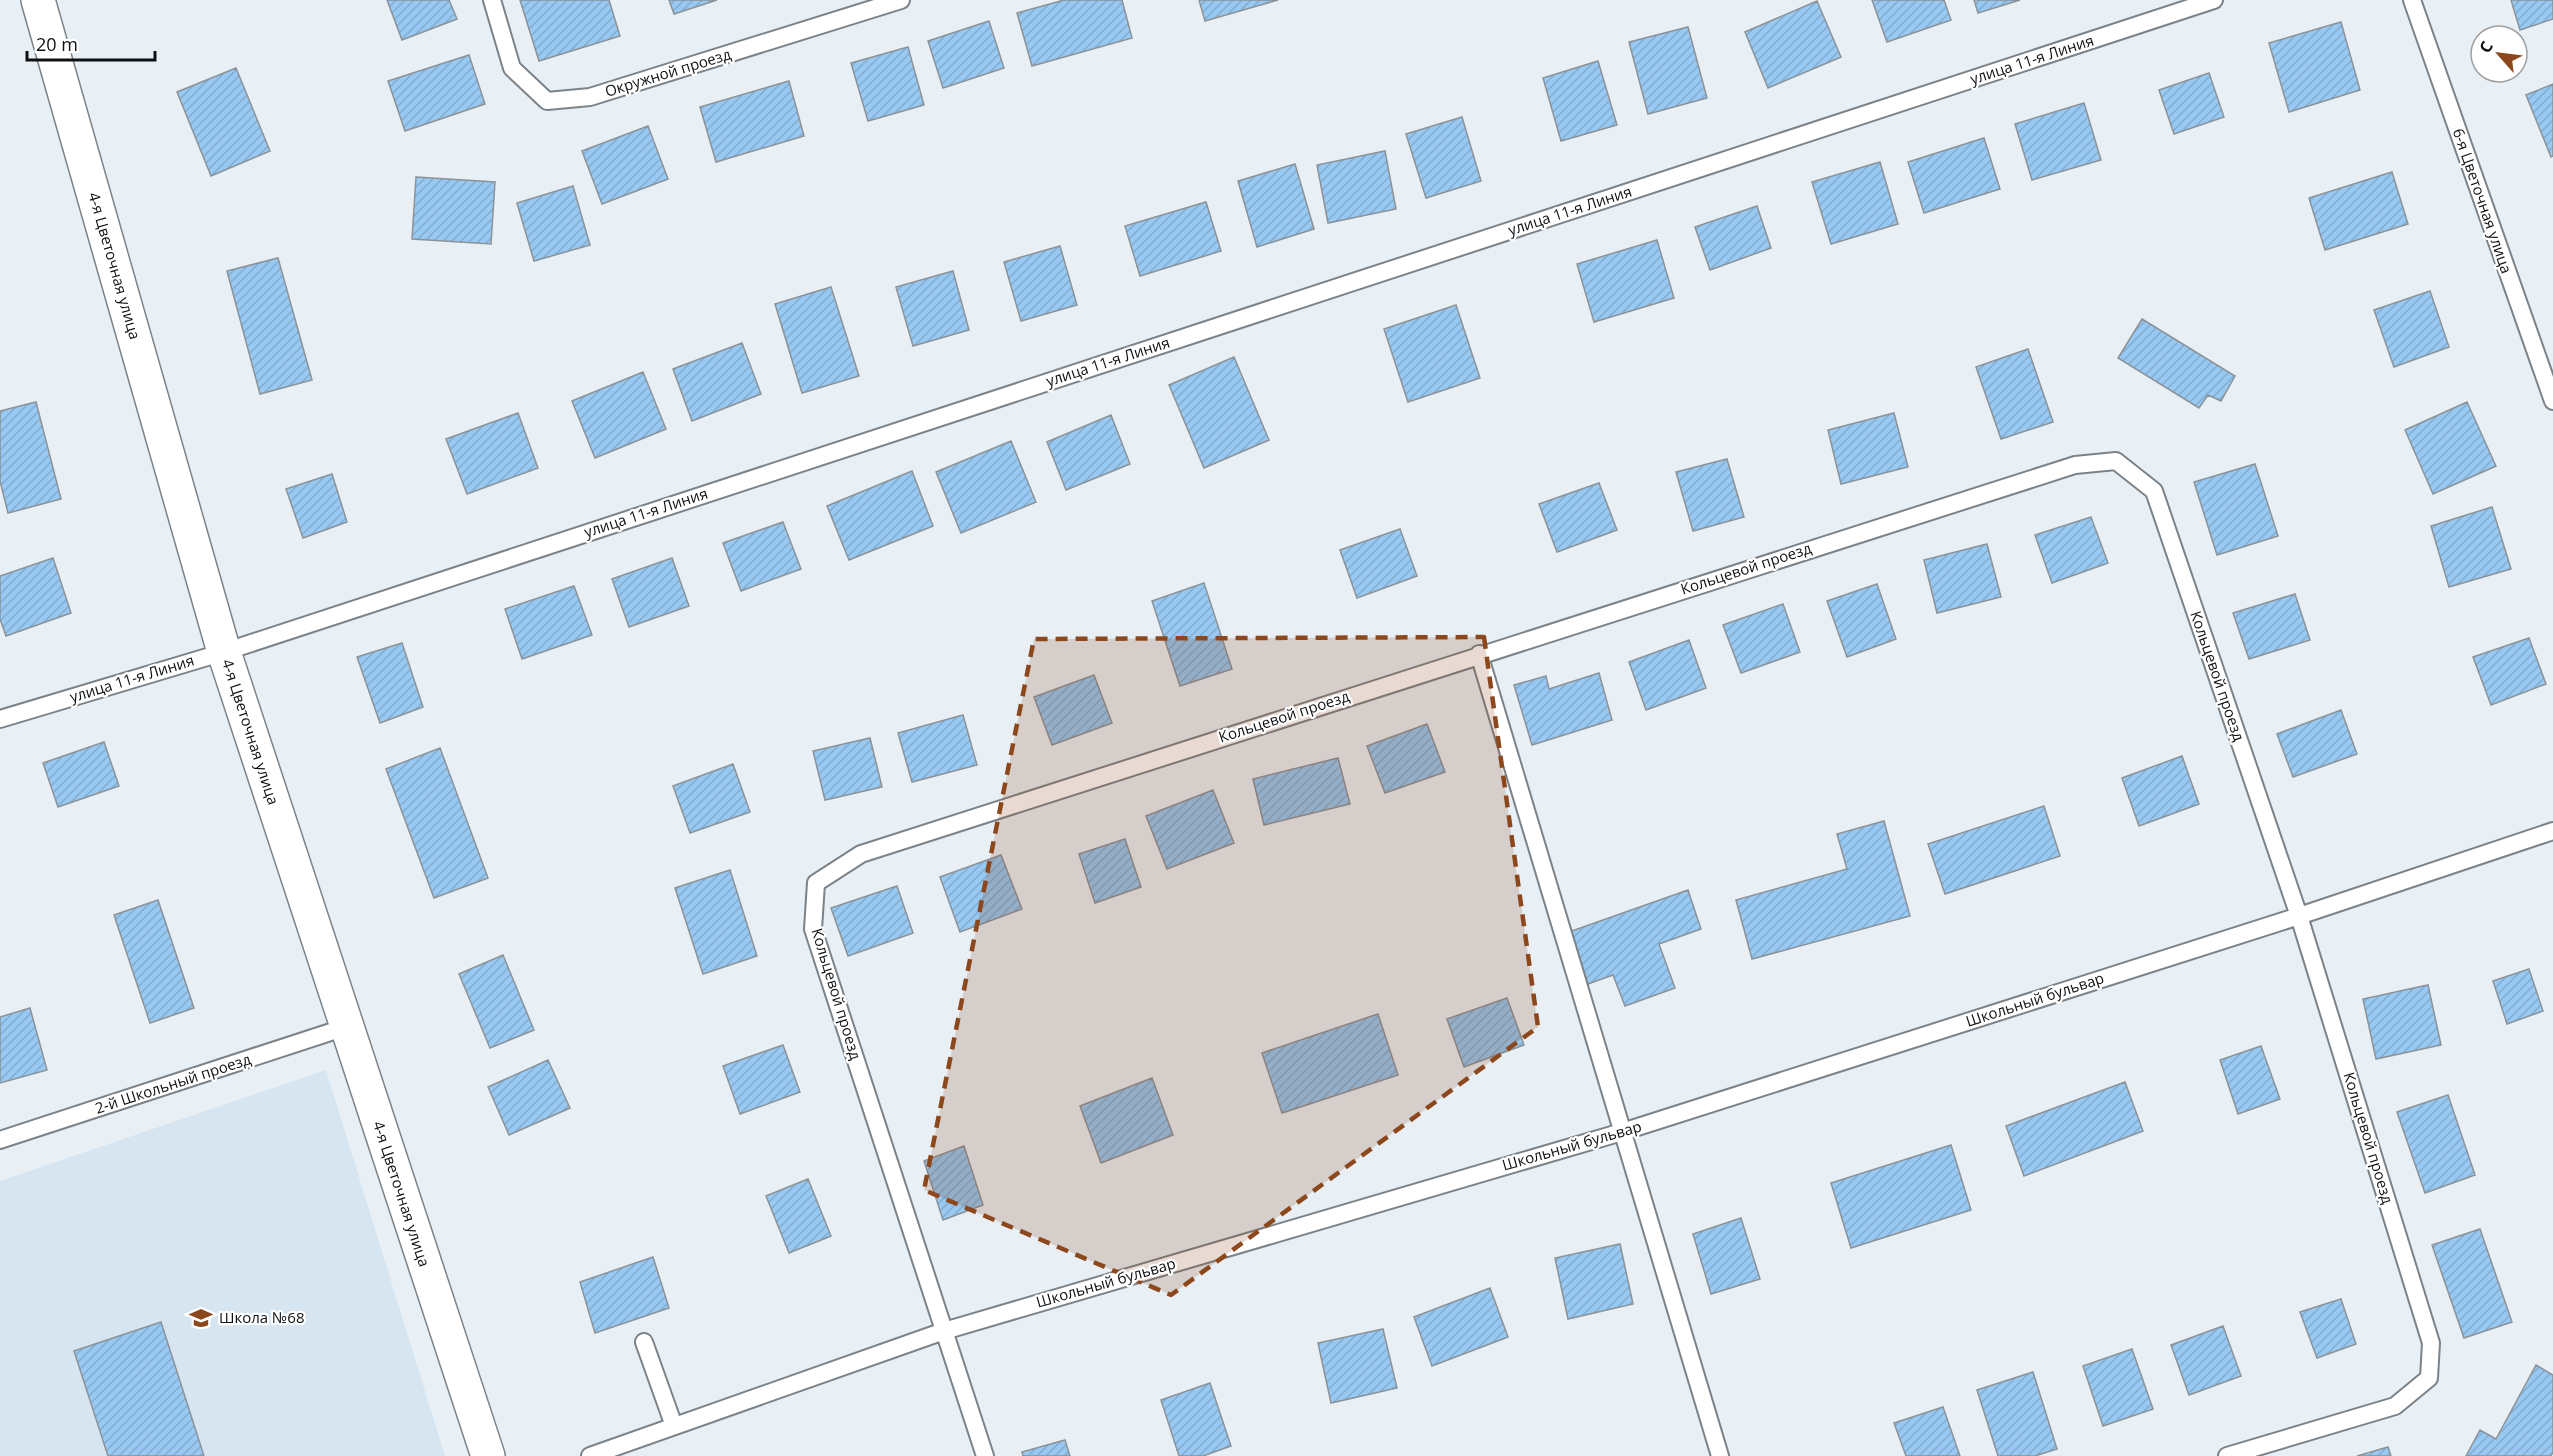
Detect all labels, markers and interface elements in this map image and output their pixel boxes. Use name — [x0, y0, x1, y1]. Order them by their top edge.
scale bar — [27, 24, 154, 62]
north arrow — [2469, 24, 2529, 84]
street label: улица 11-я Линия — [1967, 30, 2096, 88]
text: 20 m — [36, 32, 78, 56]
text: С — [2474, 37, 2498, 57]
street label: Окружной проезд — [602, 43, 734, 101]
street label: 6-я Цветочная улица — [2449, 125, 2517, 276]
street label: улица 11-я Линия — [1505, 181, 1634, 239]
street label: 4-я Цветочная улица — [84, 190, 146, 342]
street label: улица 11-я Линия — [1043, 332, 1172, 390]
street label: улица 11-я Линия — [581, 483, 710, 541]
street label: Кольцевой проезд — [1678, 537, 1814, 599]
street label: Кольцевой проезд — [2186, 608, 2250, 744]
street label: улица 11-я Линия — [67, 650, 196, 706]
street label: 4-я Цветочная улица — [218, 656, 284, 807]
street label: Кольцевой проезд — [1216, 685, 1352, 747]
street label: Кольцевой проезд — [807, 926, 867, 1062]
street label: Школьный бульвар — [1963, 967, 2106, 1031]
street label: 2-й Школьный проезд — [92, 1048, 254, 1118]
street label: Кольцевой проезд — [2339, 1070, 2399, 1206]
street label: Школьный бульвар — [1500, 1116, 1644, 1175]
street label: 4-я Цветочная улица — [369, 1118, 435, 1269]
street label: Школьный бульвар — [1034, 1253, 1178, 1312]
school or university icon: Школа №68 — [188, 1305, 214, 1331]
place label: Школа №68 — [219, 1307, 305, 1327]

